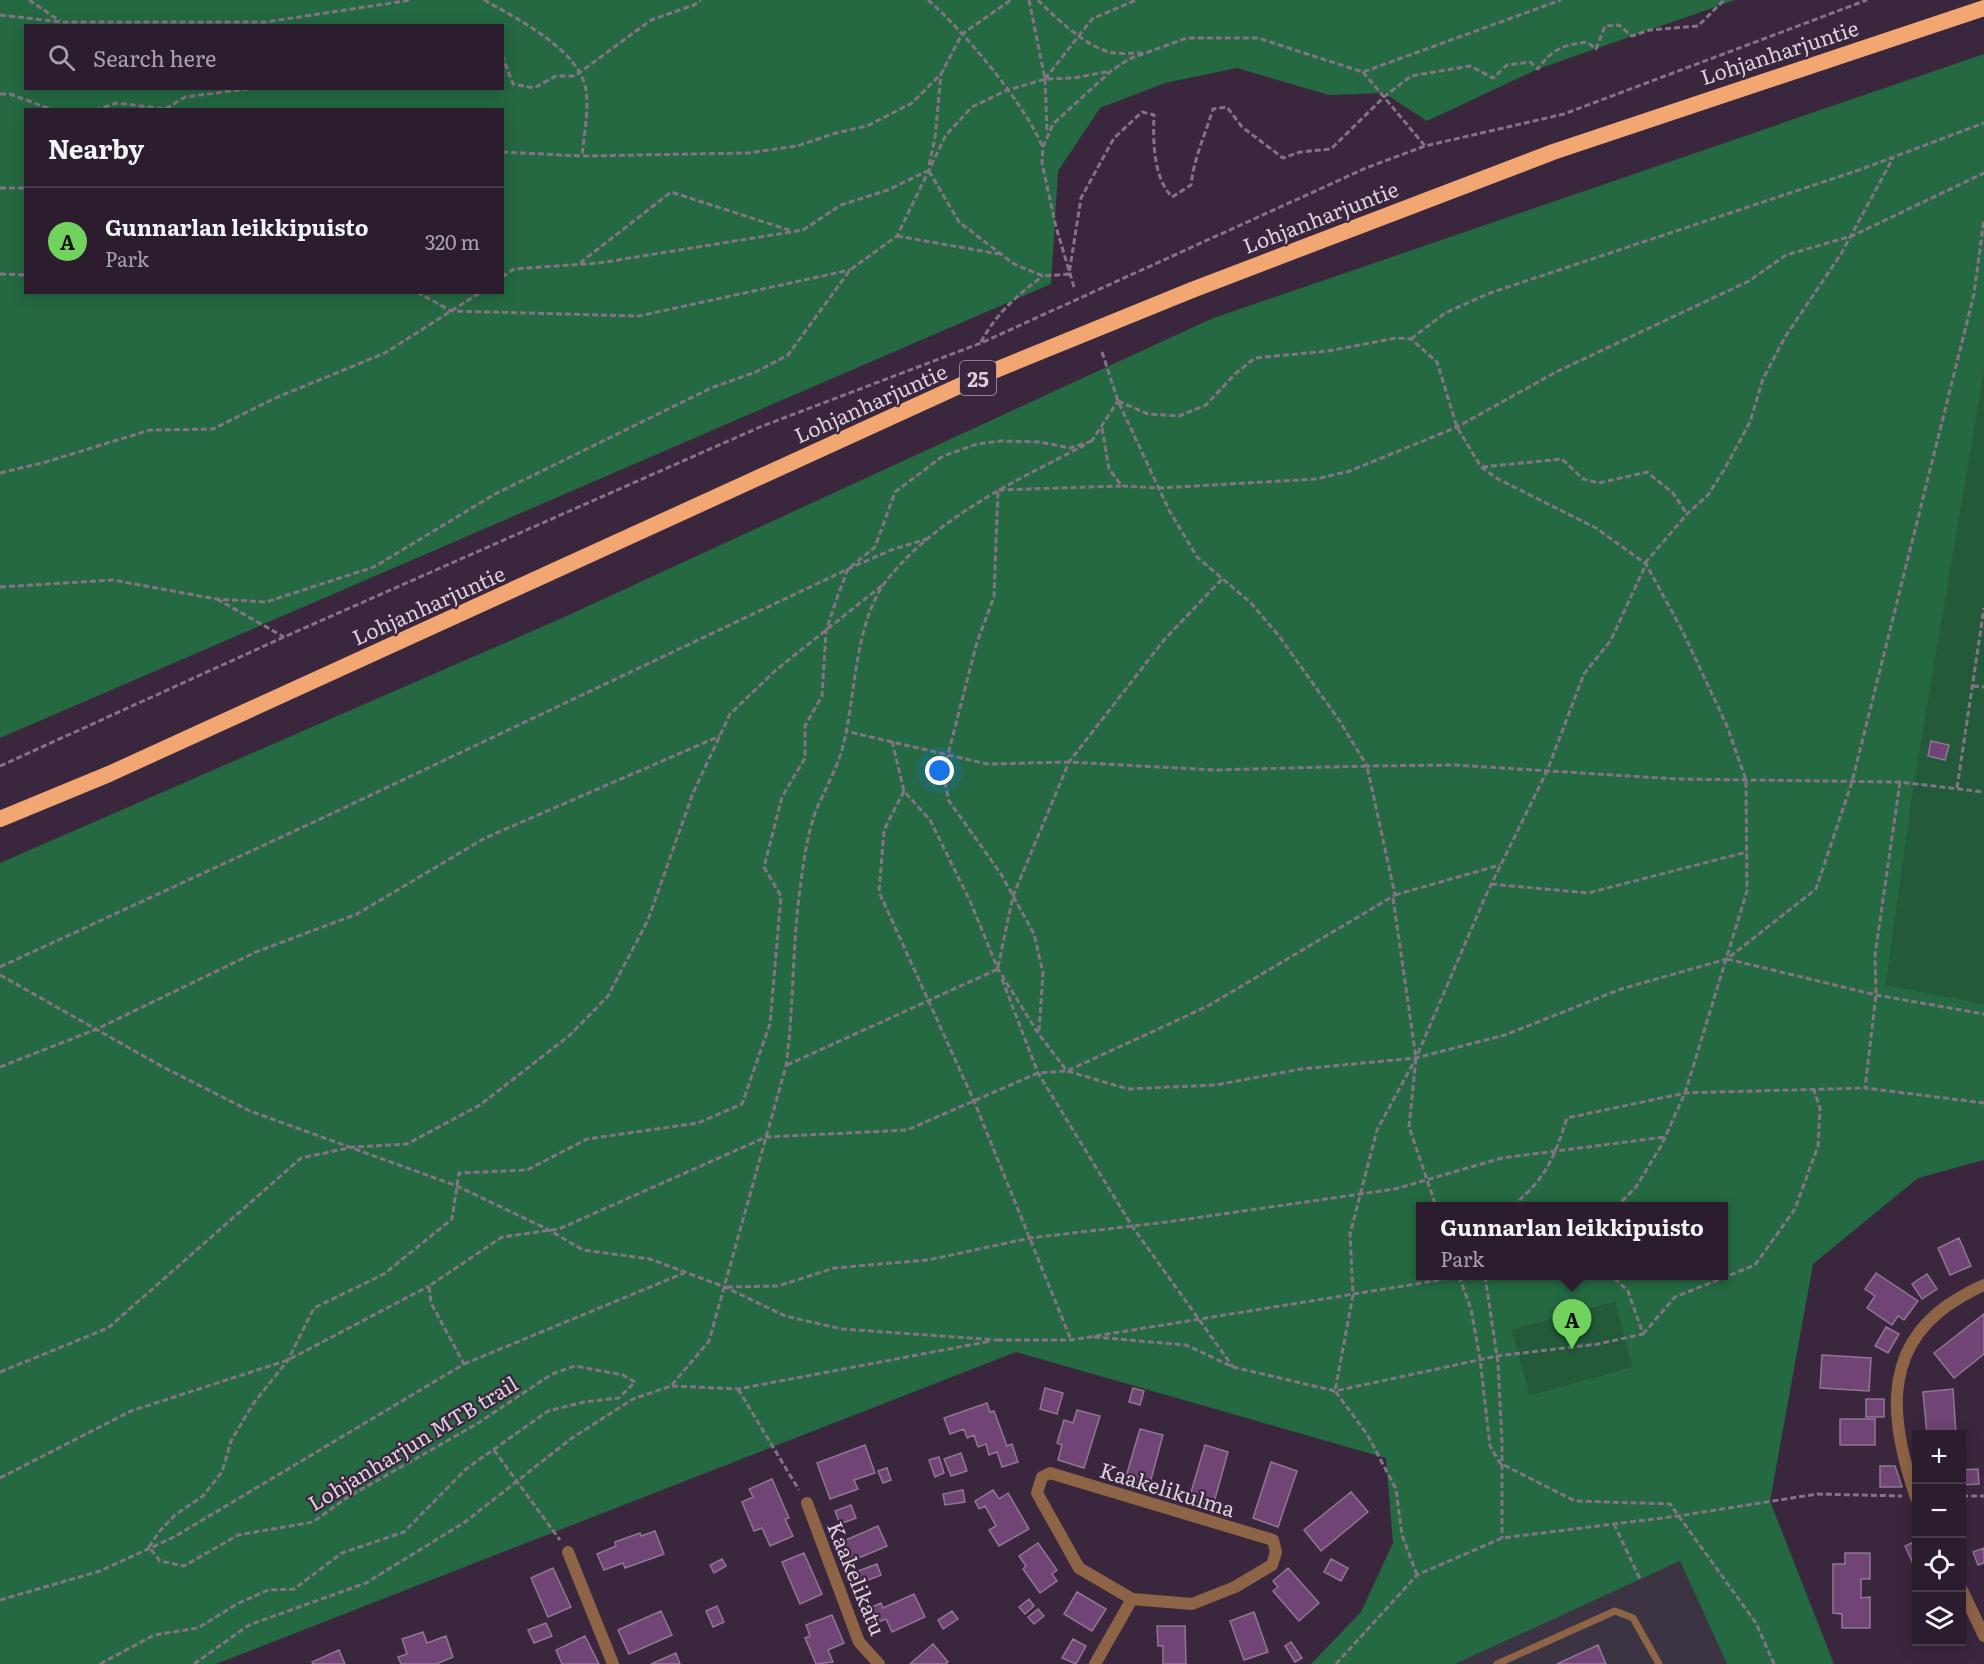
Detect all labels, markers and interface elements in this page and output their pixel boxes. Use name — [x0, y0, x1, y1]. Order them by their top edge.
street label: Lohjanharjuntie — [1696, 11, 1862, 91]
search box — [24, 24, 504, 90]
icon: search — [45, 41, 78, 74]
text: Search here — [93, 41, 216, 74]
text: Nearby — [48, 128, 144, 167]
street label: Lohjanharjuntie — [1238, 172, 1402, 260]
text: Gunnarlan leikkipuisto — [105, 210, 368, 243]
text: A — [60, 226, 75, 256]
text: 320 m — [425, 226, 480, 256]
text: Park — [105, 243, 149, 273]
street label: Lohjanharjuntie — [789, 354, 951, 450]
road number: 25 — [960, 361, 996, 395]
street label: Lohjanharjuntie — [347, 556, 509, 652]
your location — [925, 756, 954, 785]
popup — [1416, 1202, 1728, 1280]
text: Gunnarlan leikkipuisto — [1440, 1210, 1704, 1243]
text: Park — [1440, 1243, 1484, 1273]
pin: A — [1552, 1300, 1592, 1349]
street label: Lohjanharjun MTB trail — [301, 1367, 523, 1517]
map controls — [1912, 1430, 1966, 1646]
button: + — [1912, 1430, 1966, 1484]
street label: Kaakelikulma — [1097, 1453, 1240, 1523]
button: − — [1912, 1484, 1966, 1538]
street label: Kaakelikatu — [821, 1516, 895, 1640]
button: locate — [1912, 1538, 1966, 1592]
button: layers — [1912, 1592, 1966, 1646]

